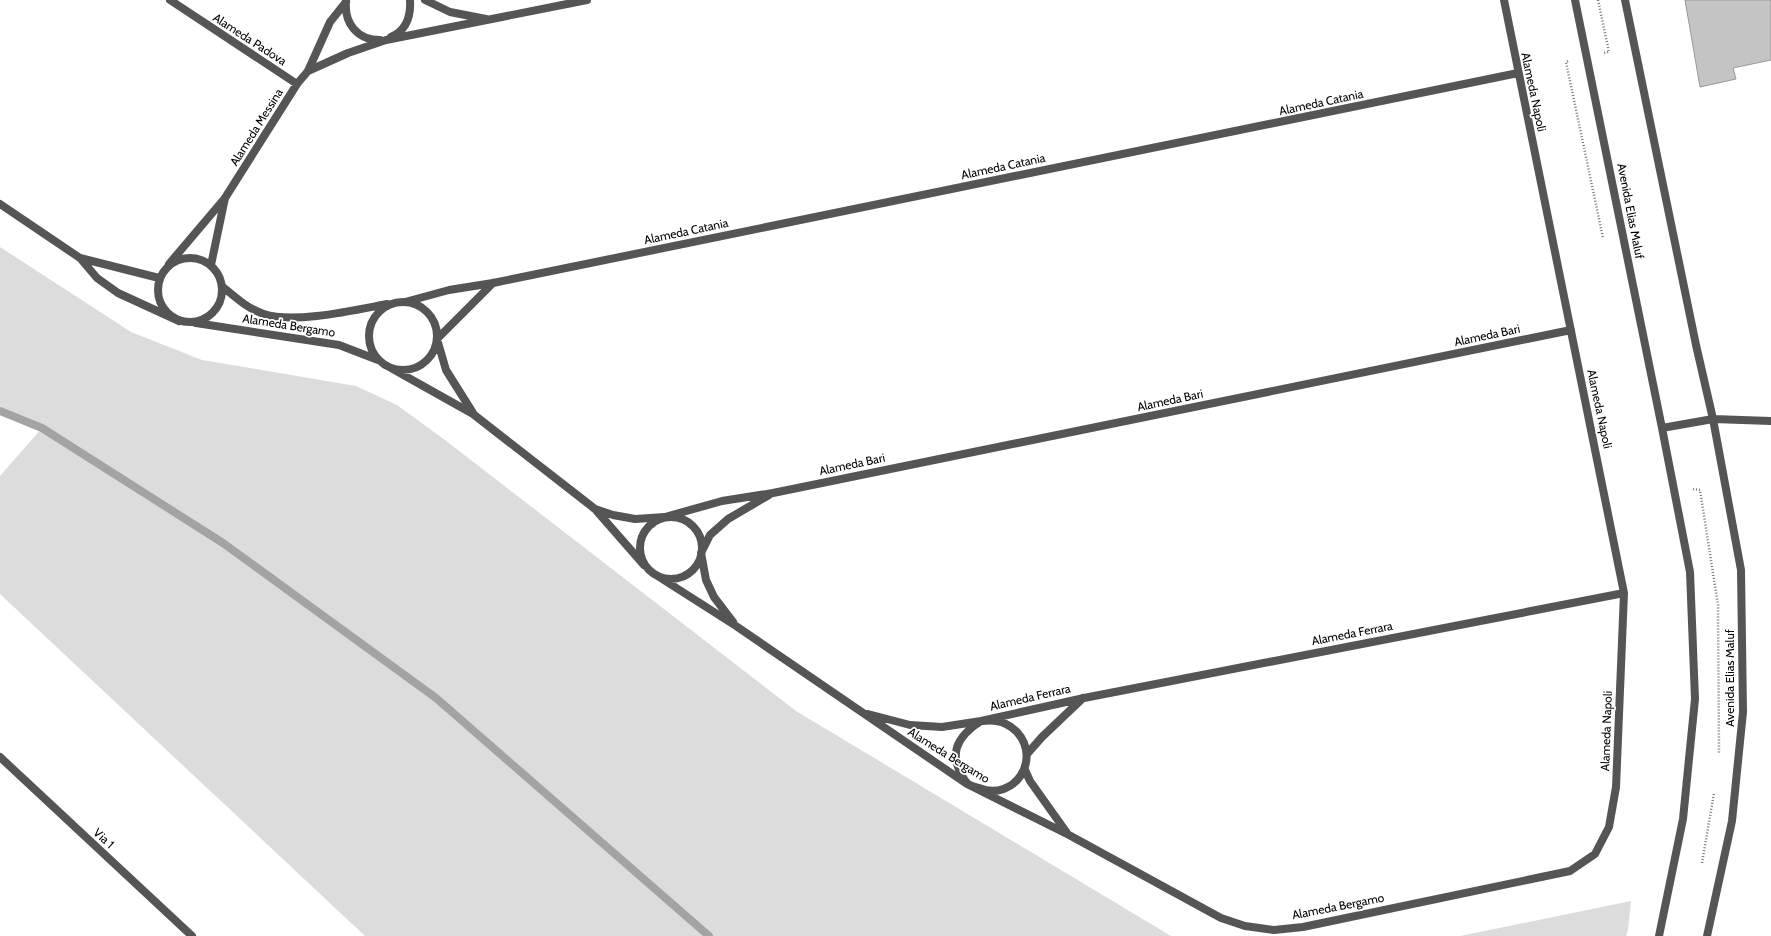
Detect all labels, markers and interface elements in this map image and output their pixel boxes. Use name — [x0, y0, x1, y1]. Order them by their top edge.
street label: Alameda Padova — [210, 10, 290, 69]
street label: Alameda Napoli — [1518, 51, 1550, 133]
street label: Alameda Messina — [226, 85, 286, 168]
street label: Alameda Catania — [1278, 86, 1365, 118]
street label: Alameda Catania — [960, 150, 1047, 182]
street label: Avenida Elias Maluf — [1614, 162, 1648, 260]
street label: Alameda Catania — [643, 215, 730, 247]
street label: Alameda Bergamo — [242, 310, 337, 340]
street label: Alameda Bari — [1453, 321, 1521, 349]
street label: Alameda Napoli — [1584, 368, 1616, 450]
street label: Alameda Bari — [1136, 386, 1204, 414]
street label: Alameda Bari — [818, 450, 886, 478]
street label: Alameda Ferrara — [1310, 618, 1394, 648]
street label: Avenida Elias Maluf — [1722, 629, 1737, 727]
street label: Alameda Ferrara — [988, 680, 1072, 714]
street label: Alameda Napoli — [1597, 691, 1615, 771]
street label: Alameda Bergamo — [905, 724, 993, 786]
street label: Via 1 — [91, 825, 117, 851]
street label: Alameda Bergamo — [1291, 890, 1386, 922]

